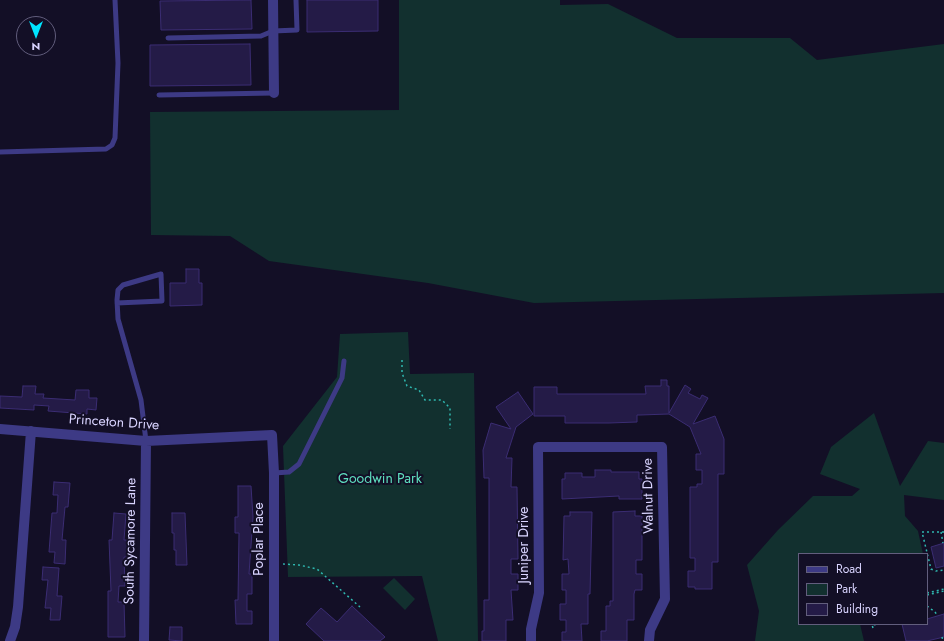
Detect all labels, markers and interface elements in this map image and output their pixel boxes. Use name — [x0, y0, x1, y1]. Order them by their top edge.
north arrow — [16, 16, 56, 56]
text: N — [32, 39, 40, 55]
street label: Princeton Drive — [68, 411, 160, 435]
street label: Walnut Drive — [640, 458, 658, 534]
park label: Goodwin Park — [338, 472, 422, 488]
street label: South Sycamore Lane — [121, 477, 141, 605]
street label: Poplar Place — [252, 502, 268, 576]
street label: Juniper Drive — [517, 506, 533, 584]
legend — [798, 553, 928, 625]
text: Road — [836, 560, 862, 578]
text: Park — [836, 580, 857, 598]
text: Building — [836, 600, 878, 618]

